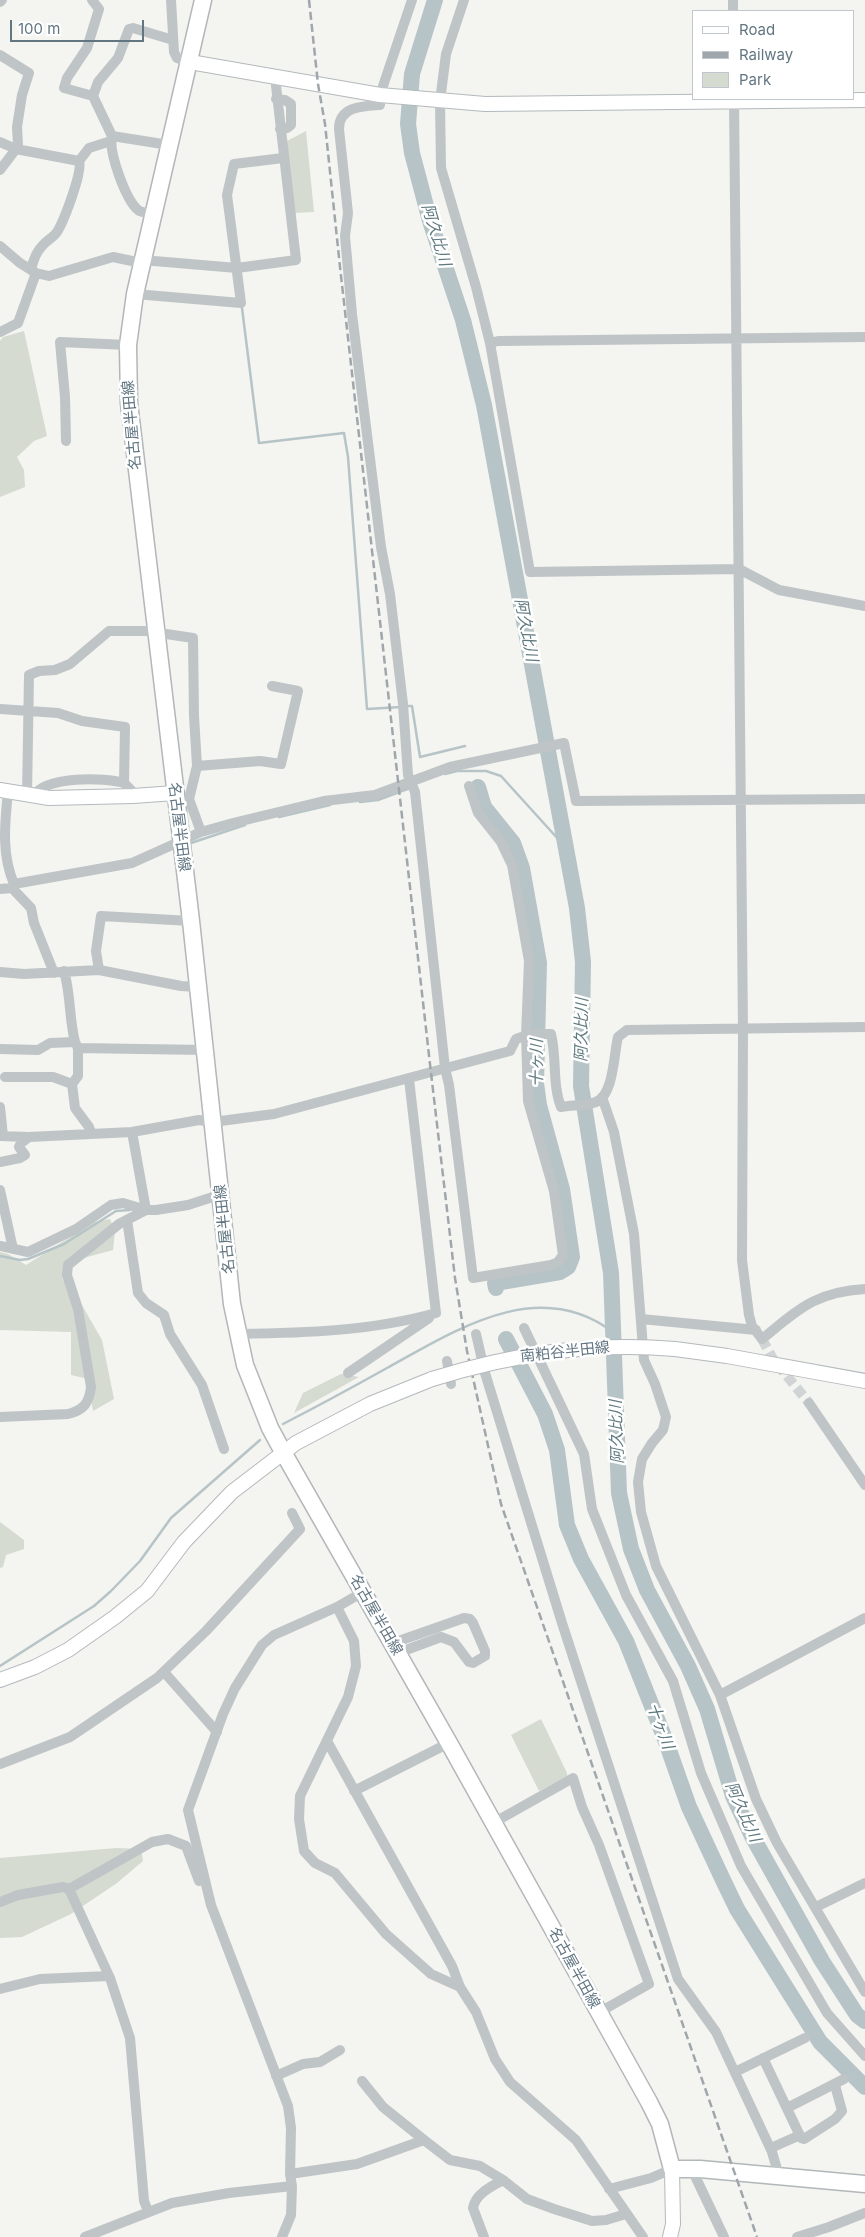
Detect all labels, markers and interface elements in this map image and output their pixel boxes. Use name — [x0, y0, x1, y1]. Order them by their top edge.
scale bar — [12, 10, 146, 42]
legend — [692, 10, 855, 100]
text: 100 m — [18, 19, 60, 38]
text: Road — [739, 20, 775, 39]
text: Railway — [739, 45, 793, 64]
text: Park — [739, 70, 771, 89]
water label: 阿久比川 — [417, 202, 455, 268]
street label: 名古屋半田線 — [119, 379, 145, 471]
water label: 阿久比川 — [510, 597, 542, 663]
street label: 名古屋半田線 — [165, 781, 193, 873]
water label: 阿久比川 — [572, 998, 592, 1062]
water label: 十ヶ川 — [527, 1039, 547, 1087]
street label: 名古屋半田線 — [211, 1183, 239, 1275]
street label: 南粕谷半田線 — [519, 1338, 611, 1366]
water label: 阿久比川 — [606, 1400, 628, 1464]
street label: 名古屋半田線 — [346, 1572, 406, 1658]
water label: 十ヶ川 — [642, 1700, 678, 1752]
water label: 阿久比川 — [721, 1779, 765, 1845]
street label: 名古屋半田線 — [544, 1924, 604, 2012]

